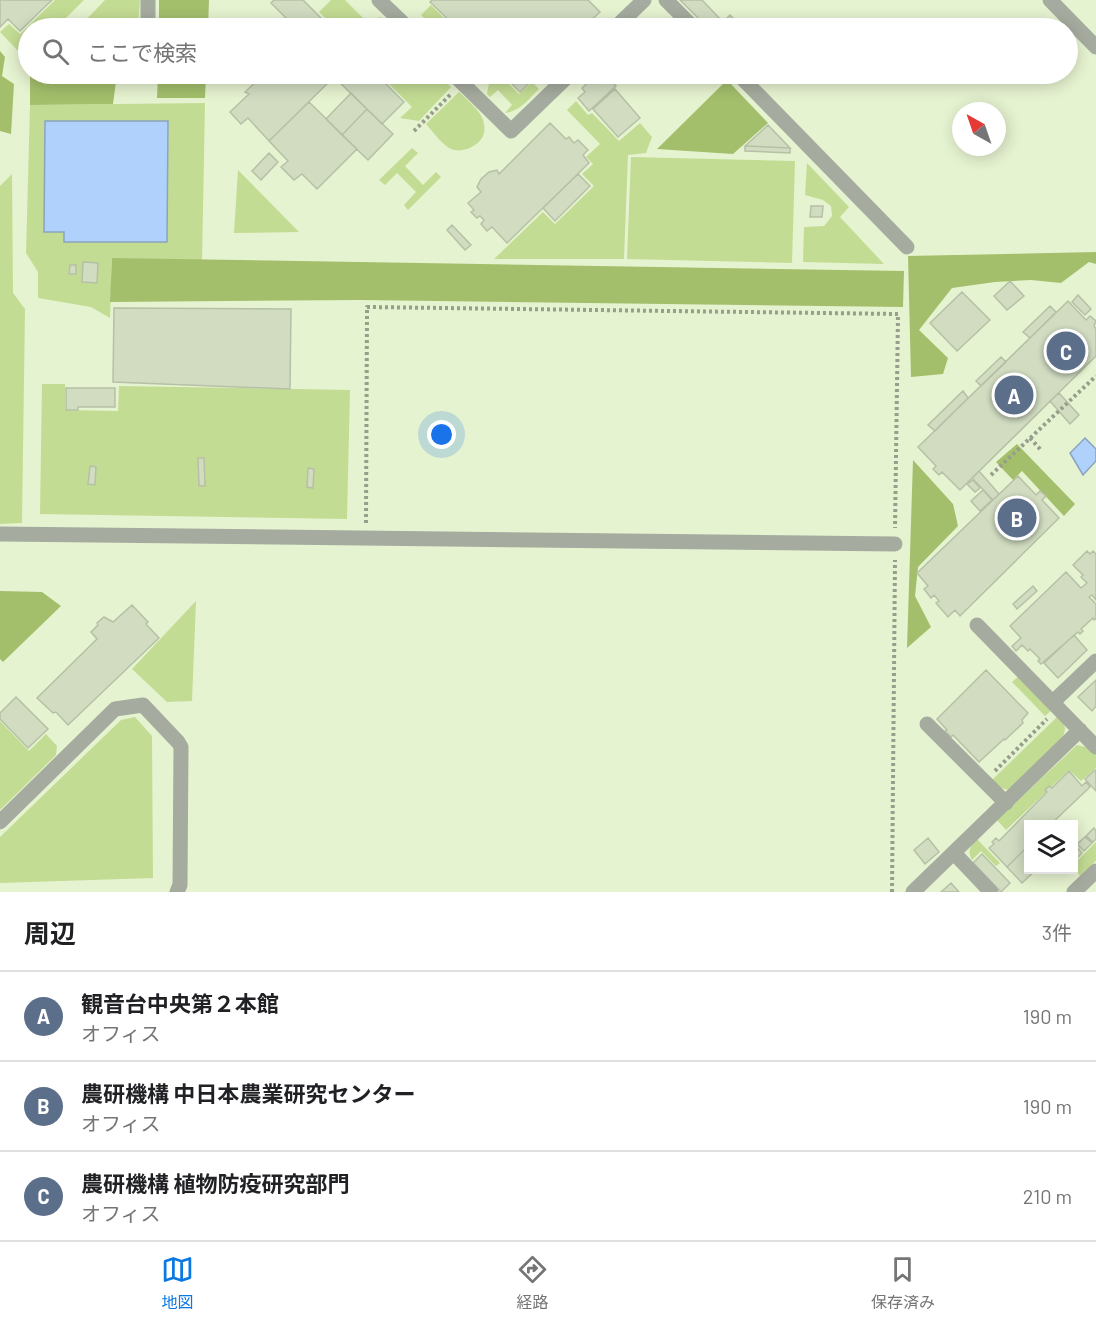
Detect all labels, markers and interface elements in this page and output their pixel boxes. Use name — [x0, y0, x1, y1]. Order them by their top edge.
search box — [18, 18, 1078, 84]
icon: search — [39, 35, 72, 68]
text: ここで検索 — [87, 39, 197, 65]
north arrow — [952, 102, 1006, 156]
pin: C — [1046, 328, 1086, 374]
pin: A — [994, 372, 1034, 418]
your location — [427, 420, 456, 449]
pin: B — [998, 496, 1036, 540]
map controls — [1024, 820, 1078, 874]
button: layers — [1024, 820, 1078, 874]
text: 周辺 — [24, 917, 76, 948]
text: 3件 — [1042, 920, 1072, 944]
text: 観音台中央第２本館 — [81, 990, 279, 1016]
text: A — [37, 1004, 50, 1028]
text: 190 m — [1023, 1004, 1072, 1028]
text: オフィス — [81, 1021, 161, 1045]
text: 農研機構 中日本農業研究センター — [81, 1080, 415, 1106]
text: B — [37, 1094, 50, 1118]
text: 190 m — [1023, 1094, 1072, 1118]
text: オフィス — [81, 1111, 161, 1135]
text: 農研機構 植物防疫研究部門 — [81, 1170, 349, 1196]
text: C — [37, 1184, 50, 1208]
text: 210 m — [1023, 1184, 1072, 1208]
text: オフィス — [81, 1201, 161, 1225]
tab: 地図 — [161, 1253, 194, 1313]
tab: 経路 — [516, 1253, 549, 1313]
tab: 保存済み — [871, 1253, 935, 1313]

